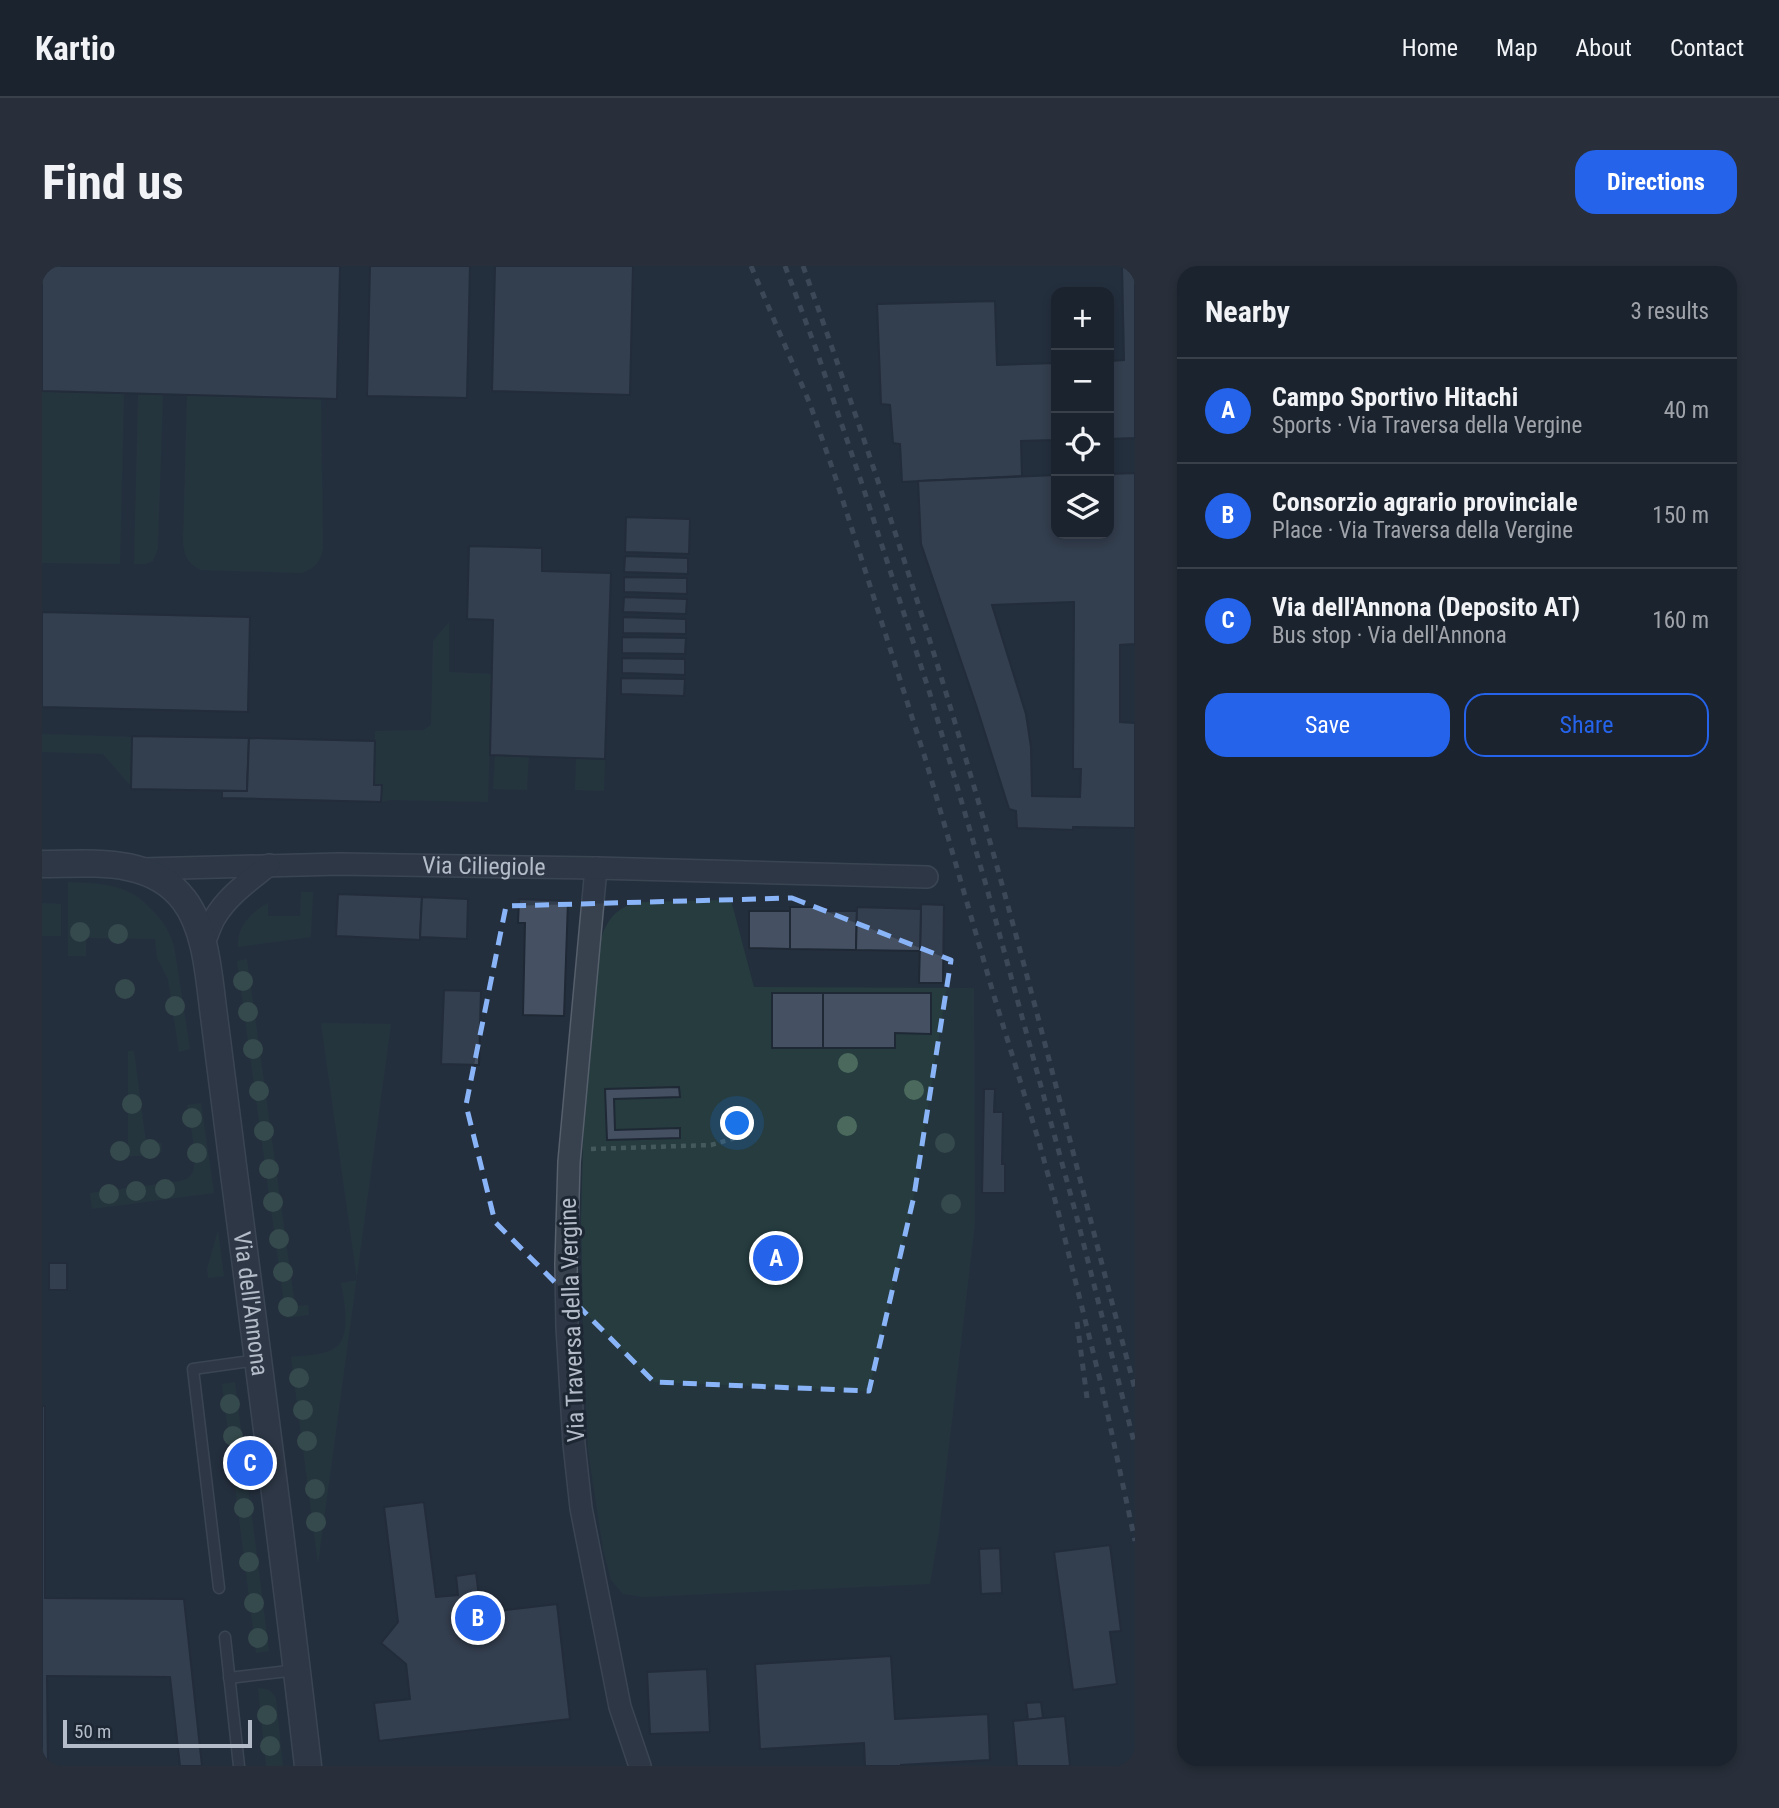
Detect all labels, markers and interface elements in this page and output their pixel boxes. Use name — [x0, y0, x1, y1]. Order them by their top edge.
text: Kartio — [35, 29, 115, 68]
text: Home — [1402, 34, 1458, 62]
text: Map — [1496, 34, 1538, 62]
text: About — [1576, 34, 1632, 62]
text: Contact — [1670, 34, 1744, 62]
button: Directions — [1575, 150, 1737, 214]
text: Find us — [42, 154, 184, 211]
map controls — [1051, 287, 1114, 539]
button: + — [1051, 287, 1114, 350]
text: Nearby — [1205, 294, 1290, 329]
text: 3 results — [1631, 298, 1709, 325]
button: − — [1051, 350, 1114, 413]
text: Campo Sportivo Hitachi — [1272, 382, 1518, 412]
text: A — [1221, 397, 1235, 424]
text: 40 m — [1664, 397, 1709, 424]
text: Sports · Via Traversa della Vergine — [1272, 412, 1582, 439]
button: locate — [1051, 413, 1114, 476]
button: layers — [1051, 476, 1114, 539]
text: Consorzio agrario provinciale — [1272, 487, 1578, 517]
text: B — [1222, 502, 1234, 529]
text: 150 m — [1652, 502, 1709, 529]
text: Place · Via Traversa della Vergine — [1272, 517, 1573, 544]
text: Via dell'Annona (Deposito AT) — [1272, 592, 1580, 622]
text: C — [1221, 607, 1235, 634]
text: 160 m — [1652, 607, 1709, 634]
text: Bus stop · Via dell'Annona — [1272, 622, 1507, 649]
button: Save — [1205, 693, 1450, 757]
button: Share — [1464, 693, 1709, 757]
street label: Via Ciliegiole — [422, 851, 546, 881]
your location — [720, 1106, 754, 1140]
street label: Via Traversa della Vergine — [554, 1197, 590, 1443]
street label: Via dell'Annona — [228, 1230, 274, 1377]
pin: A — [753, 1232, 799, 1284]
pin: C — [227, 1437, 273, 1489]
pin: B — [455, 1592, 501, 1644]
scale bar — [63, 1717, 252, 1749]
text: 50 m — [74, 1720, 111, 1743]

